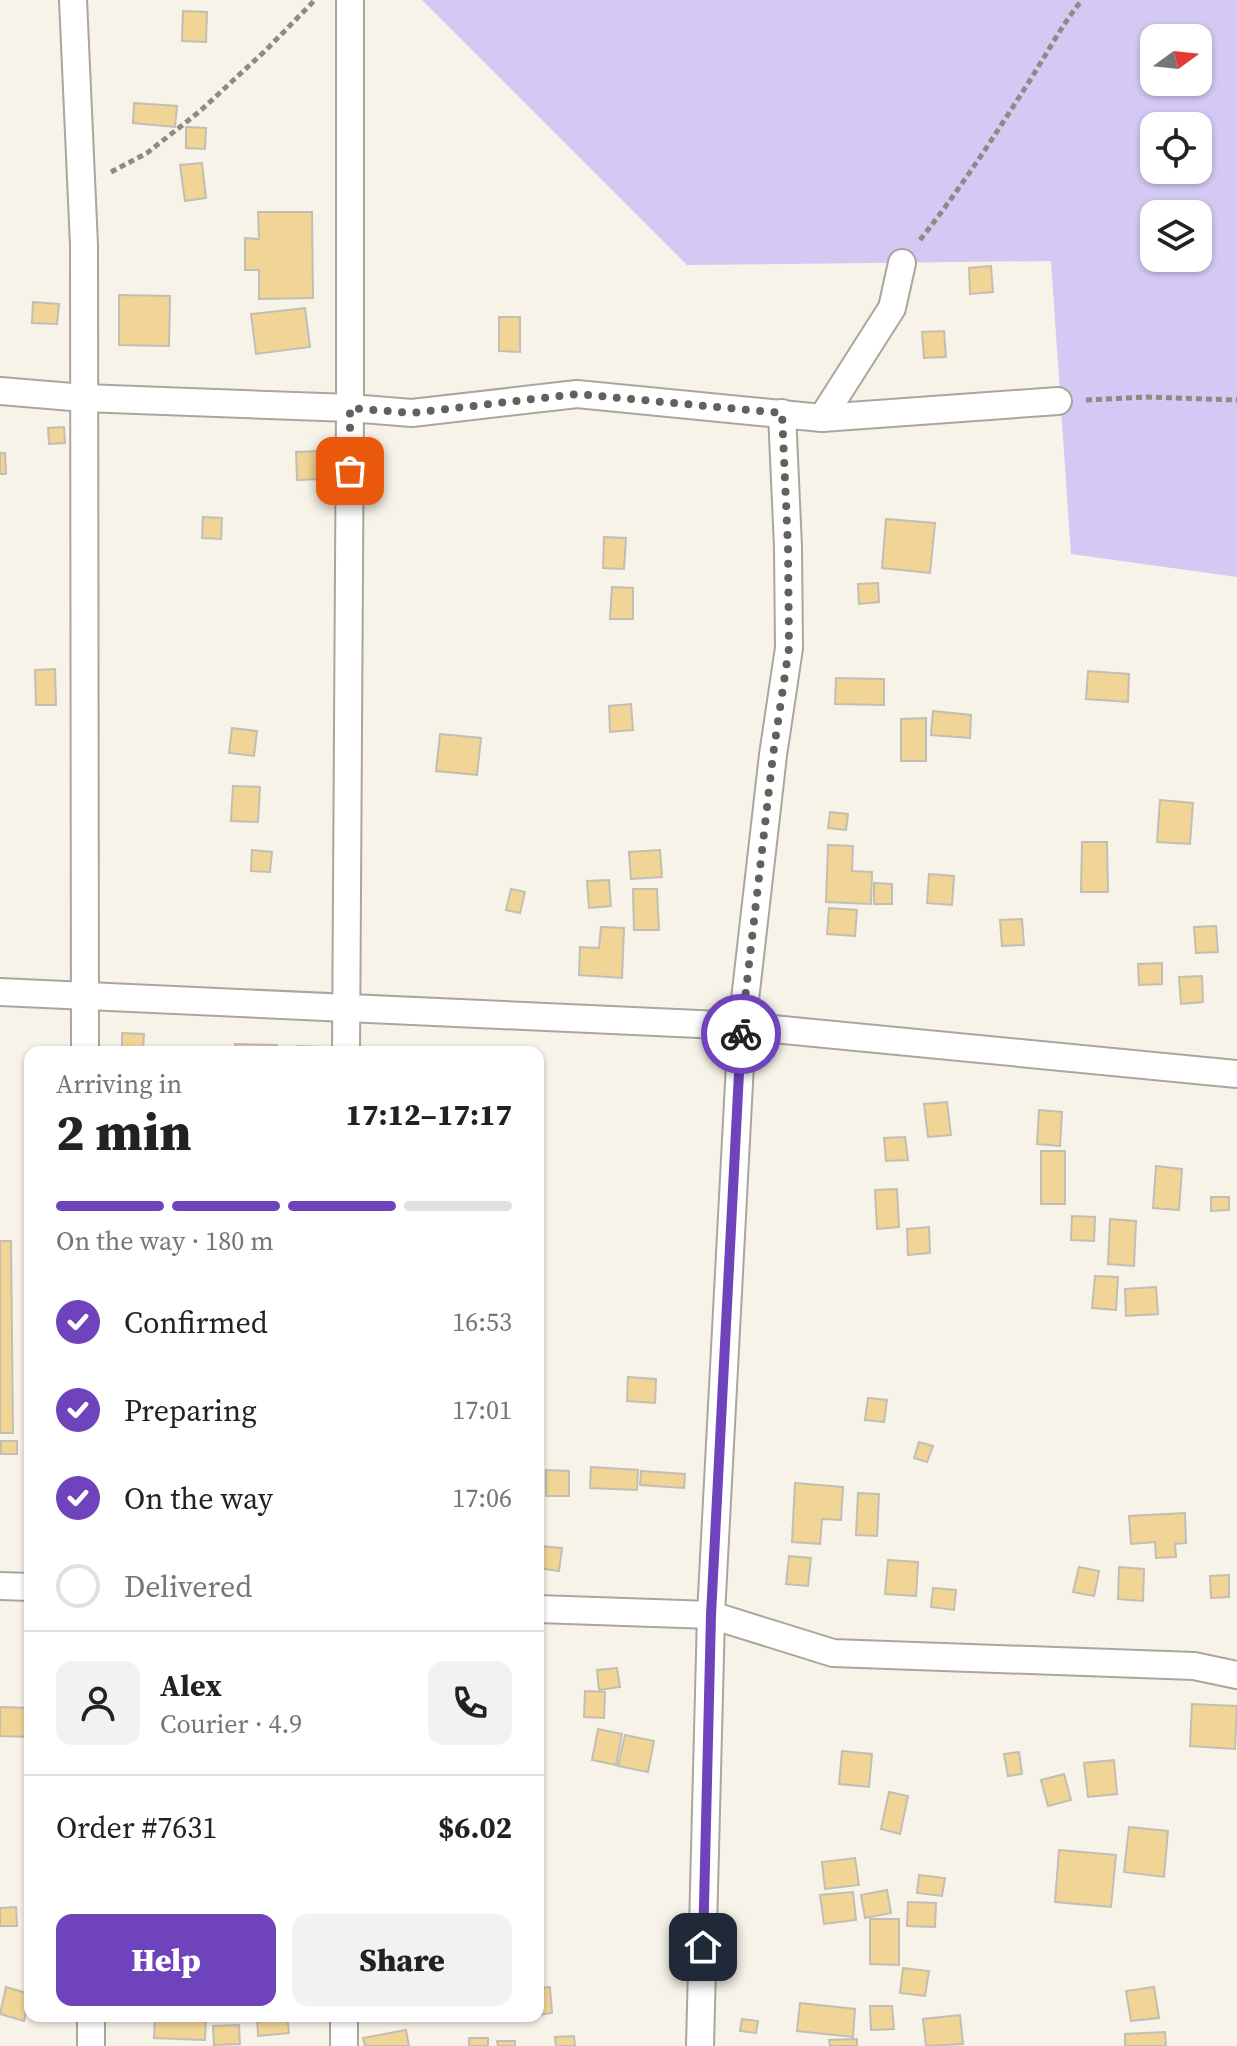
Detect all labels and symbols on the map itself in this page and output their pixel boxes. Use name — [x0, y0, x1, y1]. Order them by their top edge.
north arrow — [1140, 24, 1212, 96]
pin — [316, 437, 384, 505]
courier — [701, 994, 781, 1074]
pin — [669, 1913, 737, 1981]

